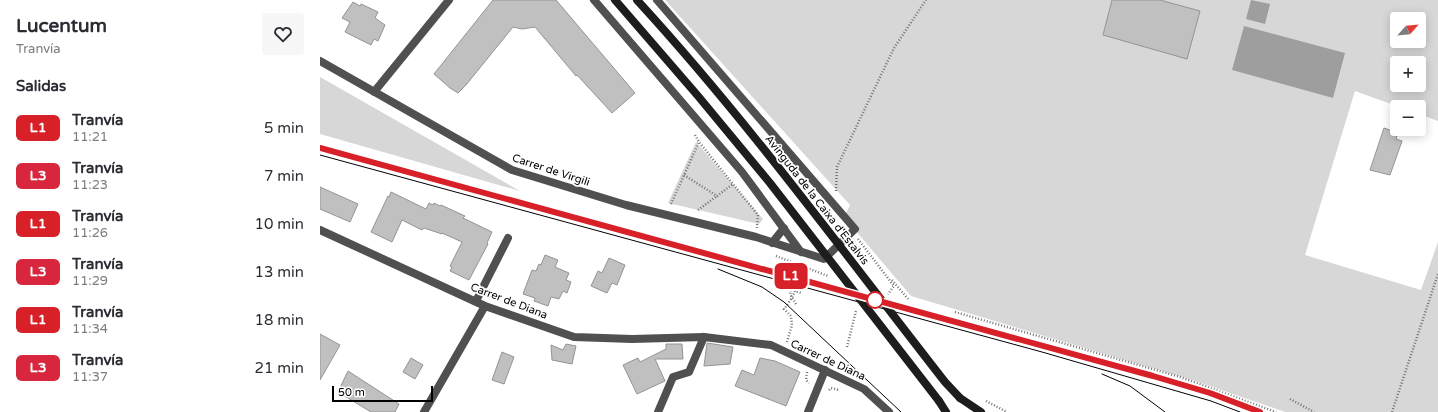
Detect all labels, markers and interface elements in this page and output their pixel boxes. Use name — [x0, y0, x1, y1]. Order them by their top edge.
north arrow — [1390, 12, 1426, 48]
map controls — [1390, 12, 1426, 136]
button: heart — [262, 13, 304, 55]
text: Lucentum — [16, 15, 107, 37]
text: Tranvía — [16, 41, 61, 57]
button: + — [1390, 56, 1426, 92]
text: Salidas — [16, 77, 66, 95]
button: − — [1390, 100, 1426, 136]
text: Tranvía — [72, 111, 124, 129]
text: L1 — [30, 119, 46, 136]
text: 5 min — [264, 119, 304, 137]
text: 11:21 — [72, 129, 108, 145]
street label: Avinguda de la Caixa d'Estalvis — [762, 133, 872, 267]
street label: Carrer de Virgili — [511, 151, 591, 189]
text: Tranvía — [72, 159, 124, 177]
text: L3 — [30, 167, 46, 184]
text: 7 min — [264, 167, 304, 185]
text: 11:23 — [72, 177, 108, 193]
text: Tranvía — [72, 207, 124, 225]
text: L1 — [30, 215, 46, 232]
text: 10 min — [255, 215, 304, 233]
text: 11:26 — [72, 225, 108, 241]
text: Tranvía — [72, 255, 124, 273]
text: L3 — [30, 263, 46, 280]
text: 13 min — [255, 263, 304, 281]
line badge: L1 — [773, 263, 809, 289]
text: L1 — [783, 267, 799, 284]
text: 11:29 — [72, 273, 108, 289]
street label: Carrer de Diana — [469, 280, 549, 322]
unlabelled marker — [866, 291, 884, 309]
text: Tranvía — [72, 303, 124, 321]
text: L1 — [30, 311, 46, 328]
text: 18 min — [255, 311, 304, 329]
text: 11:34 — [72, 321, 108, 337]
street label: Carrer de Diana — [788, 337, 868, 383]
text: Tranvía — [72, 351, 124, 369]
text: L3 — [30, 359, 46, 376]
text: 21 min — [255, 359, 304, 377]
text: 11:37 — [72, 369, 108, 385]
scale bar — [332, 384, 433, 403]
text: 50 m — [338, 386, 365, 399]

